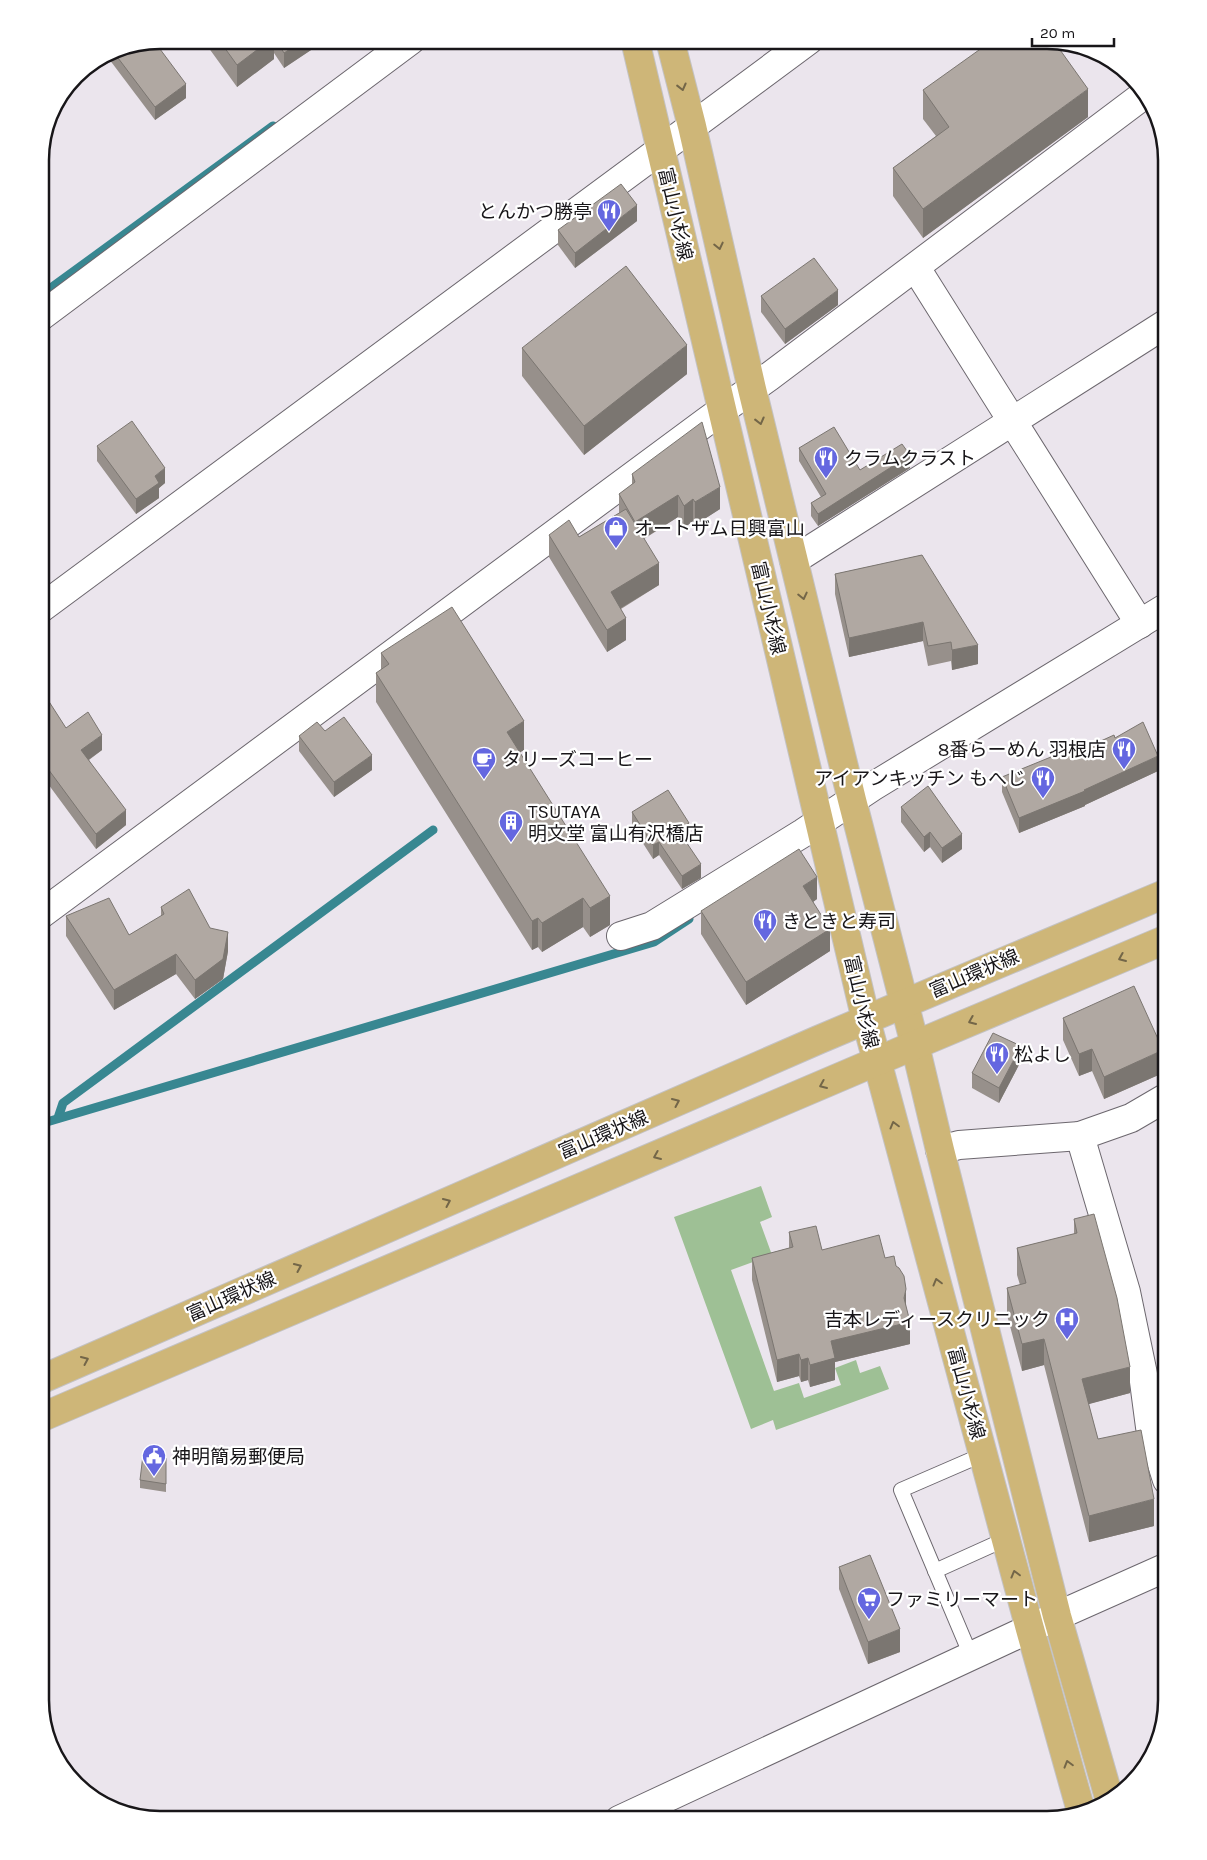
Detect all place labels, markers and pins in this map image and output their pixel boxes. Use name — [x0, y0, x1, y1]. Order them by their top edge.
restaurant icon: とんかつ勝亭 — [596, 198, 622, 232]
place label: とんかつ勝亭 — [478, 201, 592, 223]
restaurant icon: クラムクラスト — [813, 445, 839, 479]
place label: クラムクラスト — [844, 448, 976, 470]
shop icon: オートザム日興富山 — [603, 515, 629, 549]
place label: オートザム日興富山 — [634, 518, 805, 540]
restaurant icon: 8番らーめん 羽根店 — [1111, 736, 1137, 770]
place label: 8番らーめん 羽根店 — [938, 739, 1106, 761]
cafe icon: タリーズコーヒー — [471, 746, 497, 780]
place label: タリーズコーヒー — [502, 749, 653, 771]
restaurant icon: アイアンキッチン もへじ — [1030, 765, 1056, 799]
place label: アイアンキッチン もへじ — [814, 768, 1026, 790]
place label: TSUTAYA 明文堂 富山有沢橋店 — [528, 801, 704, 845]
building icon: TSUTAYA 明文堂 富山有沢橋店 — [498, 809, 524, 843]
restaurant icon: きときと寿司 — [752, 908, 778, 942]
place label: きときと寿司 — [782, 911, 896, 933]
restaurant icon: 松よし — [984, 1041, 1010, 1075]
place label: 松よし — [1014, 1044, 1071, 1066]
hospital icon: 吉本レディースクリニック — [1054, 1306, 1080, 1340]
place label: 吉本レディースクリニック — [824, 1309, 1050, 1331]
public building icon: 神明簡易郵便局 — [141, 1443, 167, 1477]
place label: 神明簡易郵便局 — [172, 1446, 305, 1468]
supermarket icon: ファミリーマート — [856, 1586, 882, 1620]
place label: ファミリーマート — [886, 1589, 1038, 1611]

